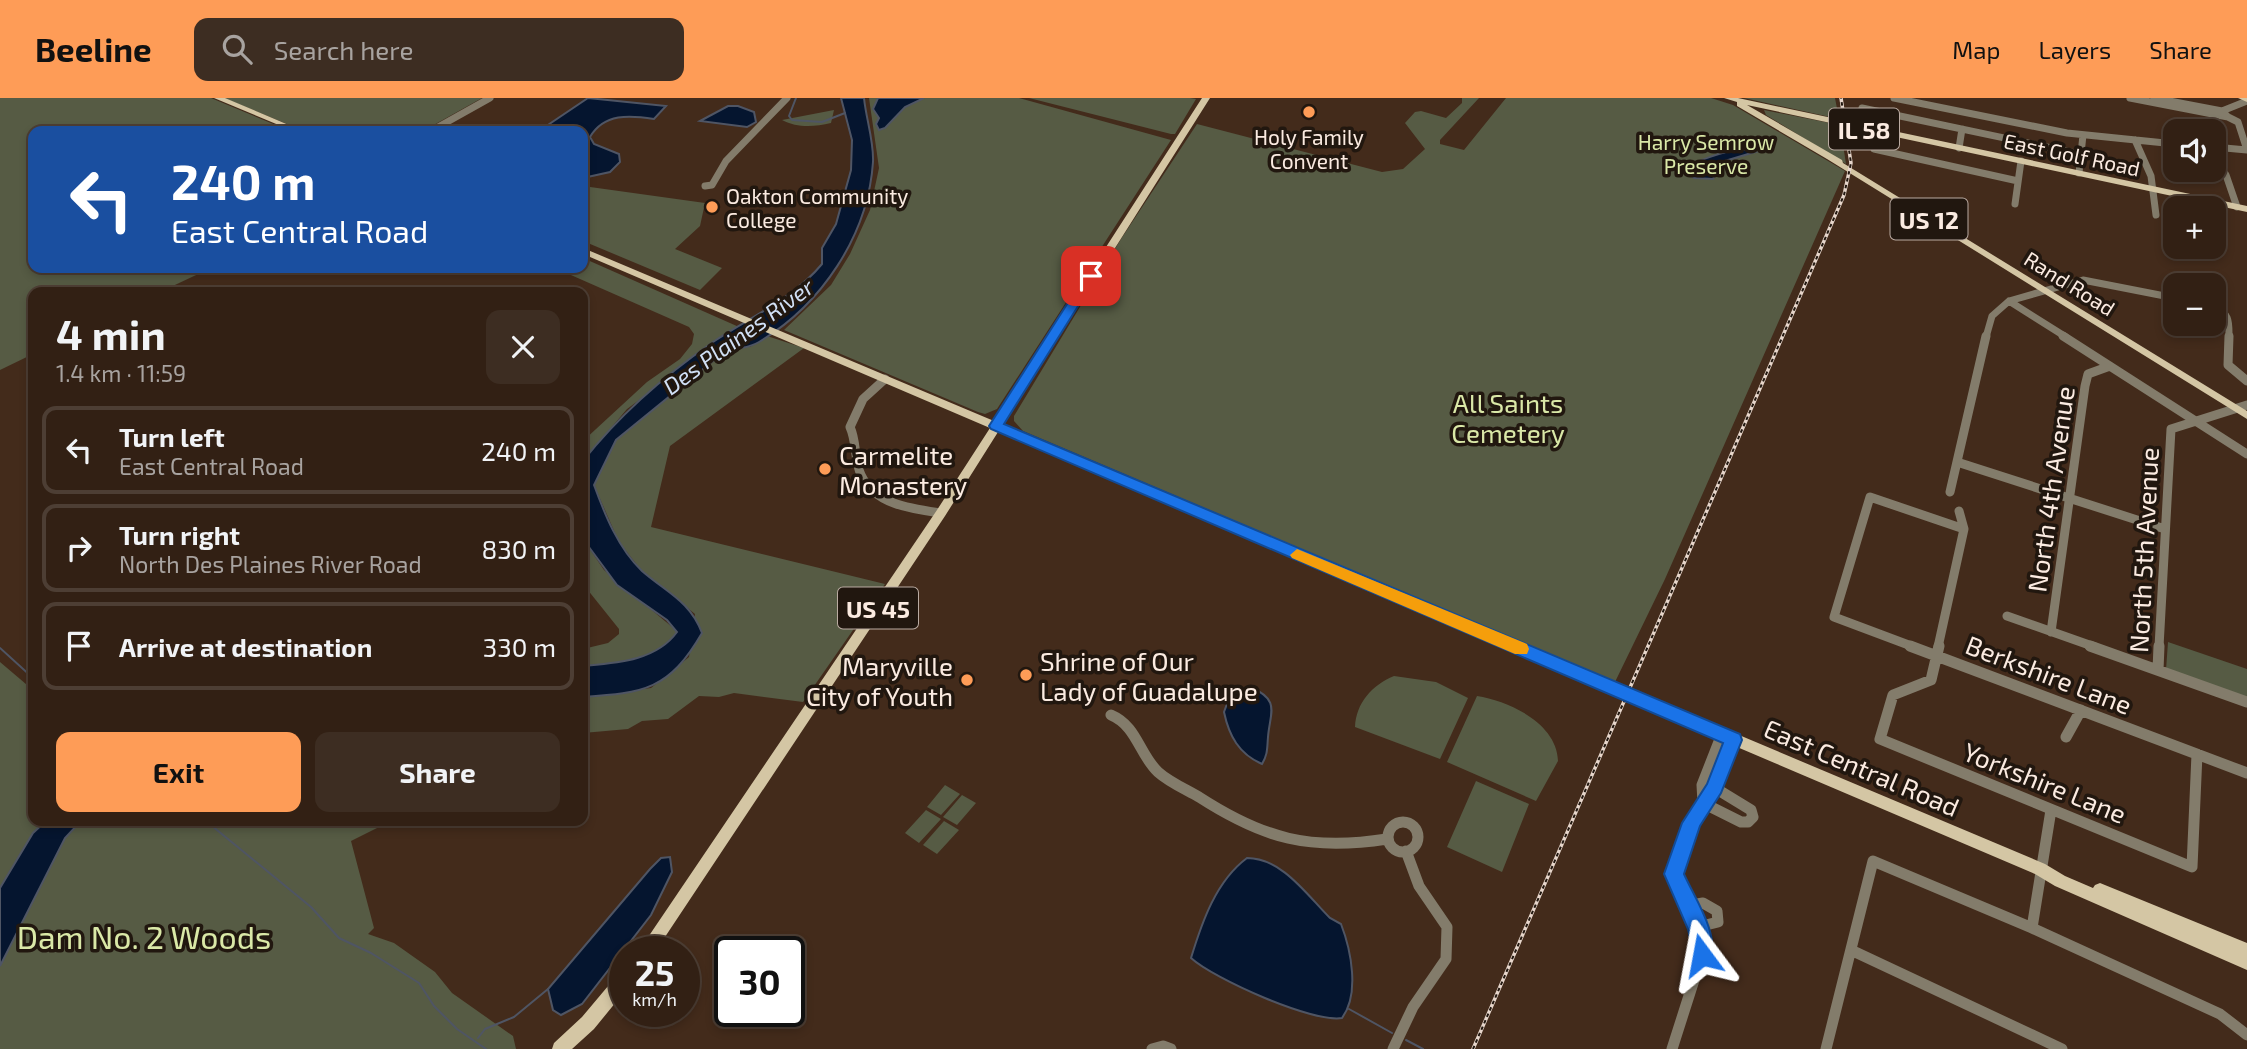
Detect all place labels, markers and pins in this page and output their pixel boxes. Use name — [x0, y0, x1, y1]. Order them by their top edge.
marker: Holy Family Convent — [1301, 104, 1317, 120]
place label: Holy Family Convent — [1254, 124, 1364, 173]
place label: Oakton Community College — [726, 183, 908, 232]
marker: Oakton Community College — [704, 199, 720, 215]
pin — [1061, 246, 1121, 306]
place label: Carmelite Monastery — [839, 439, 967, 500]
marker: Carmelite Monastery — [817, 461, 833, 477]
place label: Shrine of Our Lady of Guadalupe — [1040, 645, 1258, 706]
place label: Maryville City of Youth — [806, 650, 953, 711]
marker: Shrine of Our Lady of Guadalupe — [1018, 667, 1034, 683]
marker: Maryville City of Youth — [959, 672, 975, 688]

